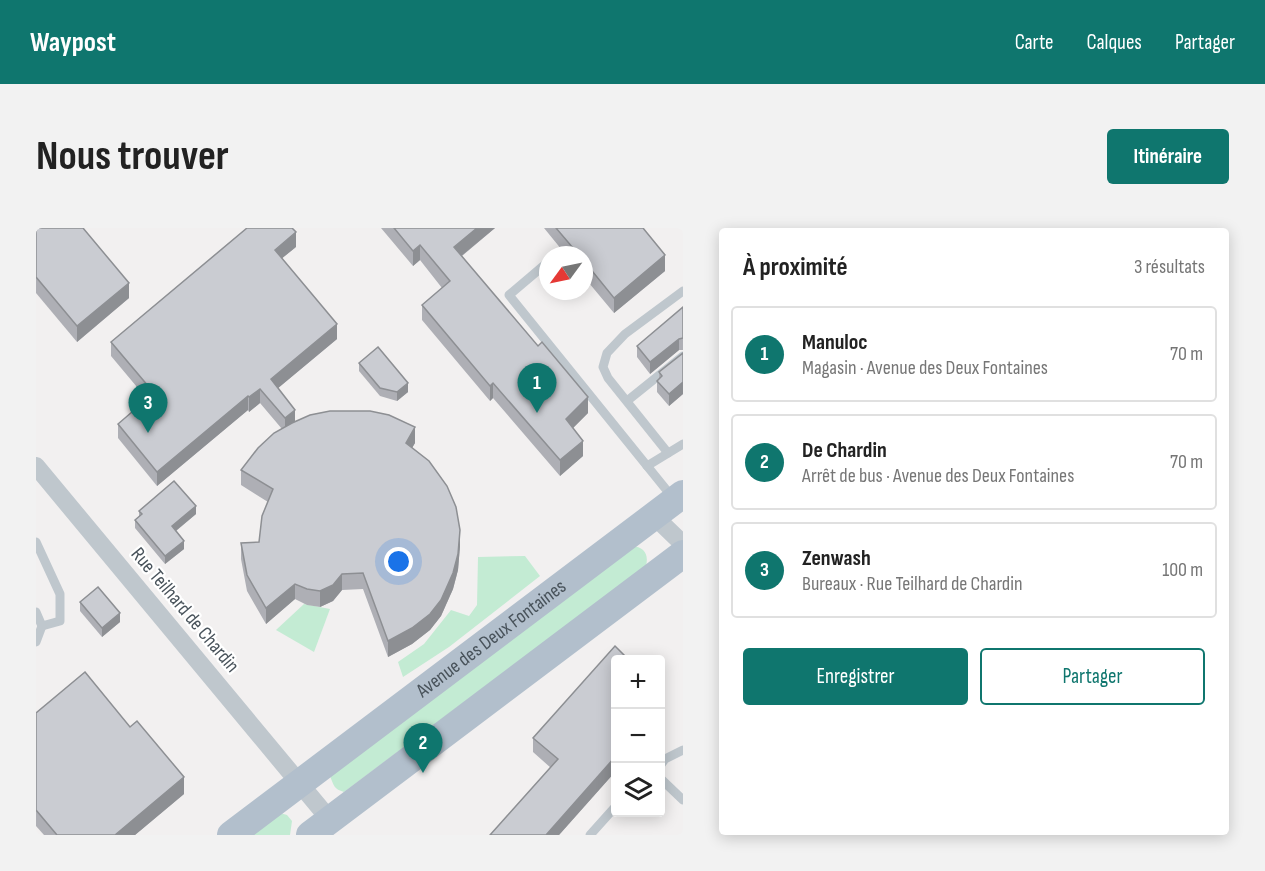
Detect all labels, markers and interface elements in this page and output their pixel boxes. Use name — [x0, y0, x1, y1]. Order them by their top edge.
text: Waypost — [30, 26, 116, 59]
text: Carte — [1015, 30, 1054, 55]
text: Calques — [1087, 30, 1142, 55]
text: Partager — [1175, 30, 1235, 55]
button: Itinéraire — [1107, 129, 1229, 184]
text: Nous trouver — [36, 131, 229, 182]
north arrow — [539, 246, 593, 300]
text: À proximité — [743, 252, 848, 283]
text: 3 résultats — [1134, 255, 1205, 279]
text: Manuloc — [802, 329, 868, 356]
text: 1 — [761, 342, 768, 366]
text: 70 m — [1170, 342, 1203, 366]
text: Magasin · Avenue des Deux Fontaines — [802, 356, 1048, 380]
pin: 1 — [518, 364, 556, 413]
pin: 3 — [128, 384, 168, 433]
text: De Chardin — [802, 437, 887, 464]
text: 2 — [760, 450, 769, 474]
text: 70 m — [1170, 450, 1203, 474]
text: Arrêt de bus · Avenue des Deux Fontaines — [802, 464, 1074, 488]
street label: Rue Teilhard de Chardin — [126, 543, 244, 677]
text: Zenwash — [802, 545, 871, 572]
your location — [384, 547, 413, 576]
text: 3 — [760, 558, 769, 582]
text: 100 m — [1162, 558, 1203, 582]
text: Bureaux · Rue Teilhard de Chardin — [802, 572, 1022, 596]
street label: Avenue des Deux Fontaines — [411, 574, 571, 703]
button: Enregistrer — [743, 648, 968, 705]
button: Partager — [980, 648, 1205, 705]
map controls — [611, 655, 665, 817]
button: + — [611, 655, 665, 709]
button: − — [611, 709, 665, 763]
pin: 2 — [404, 724, 442, 773]
button: layers — [611, 763, 665, 817]

